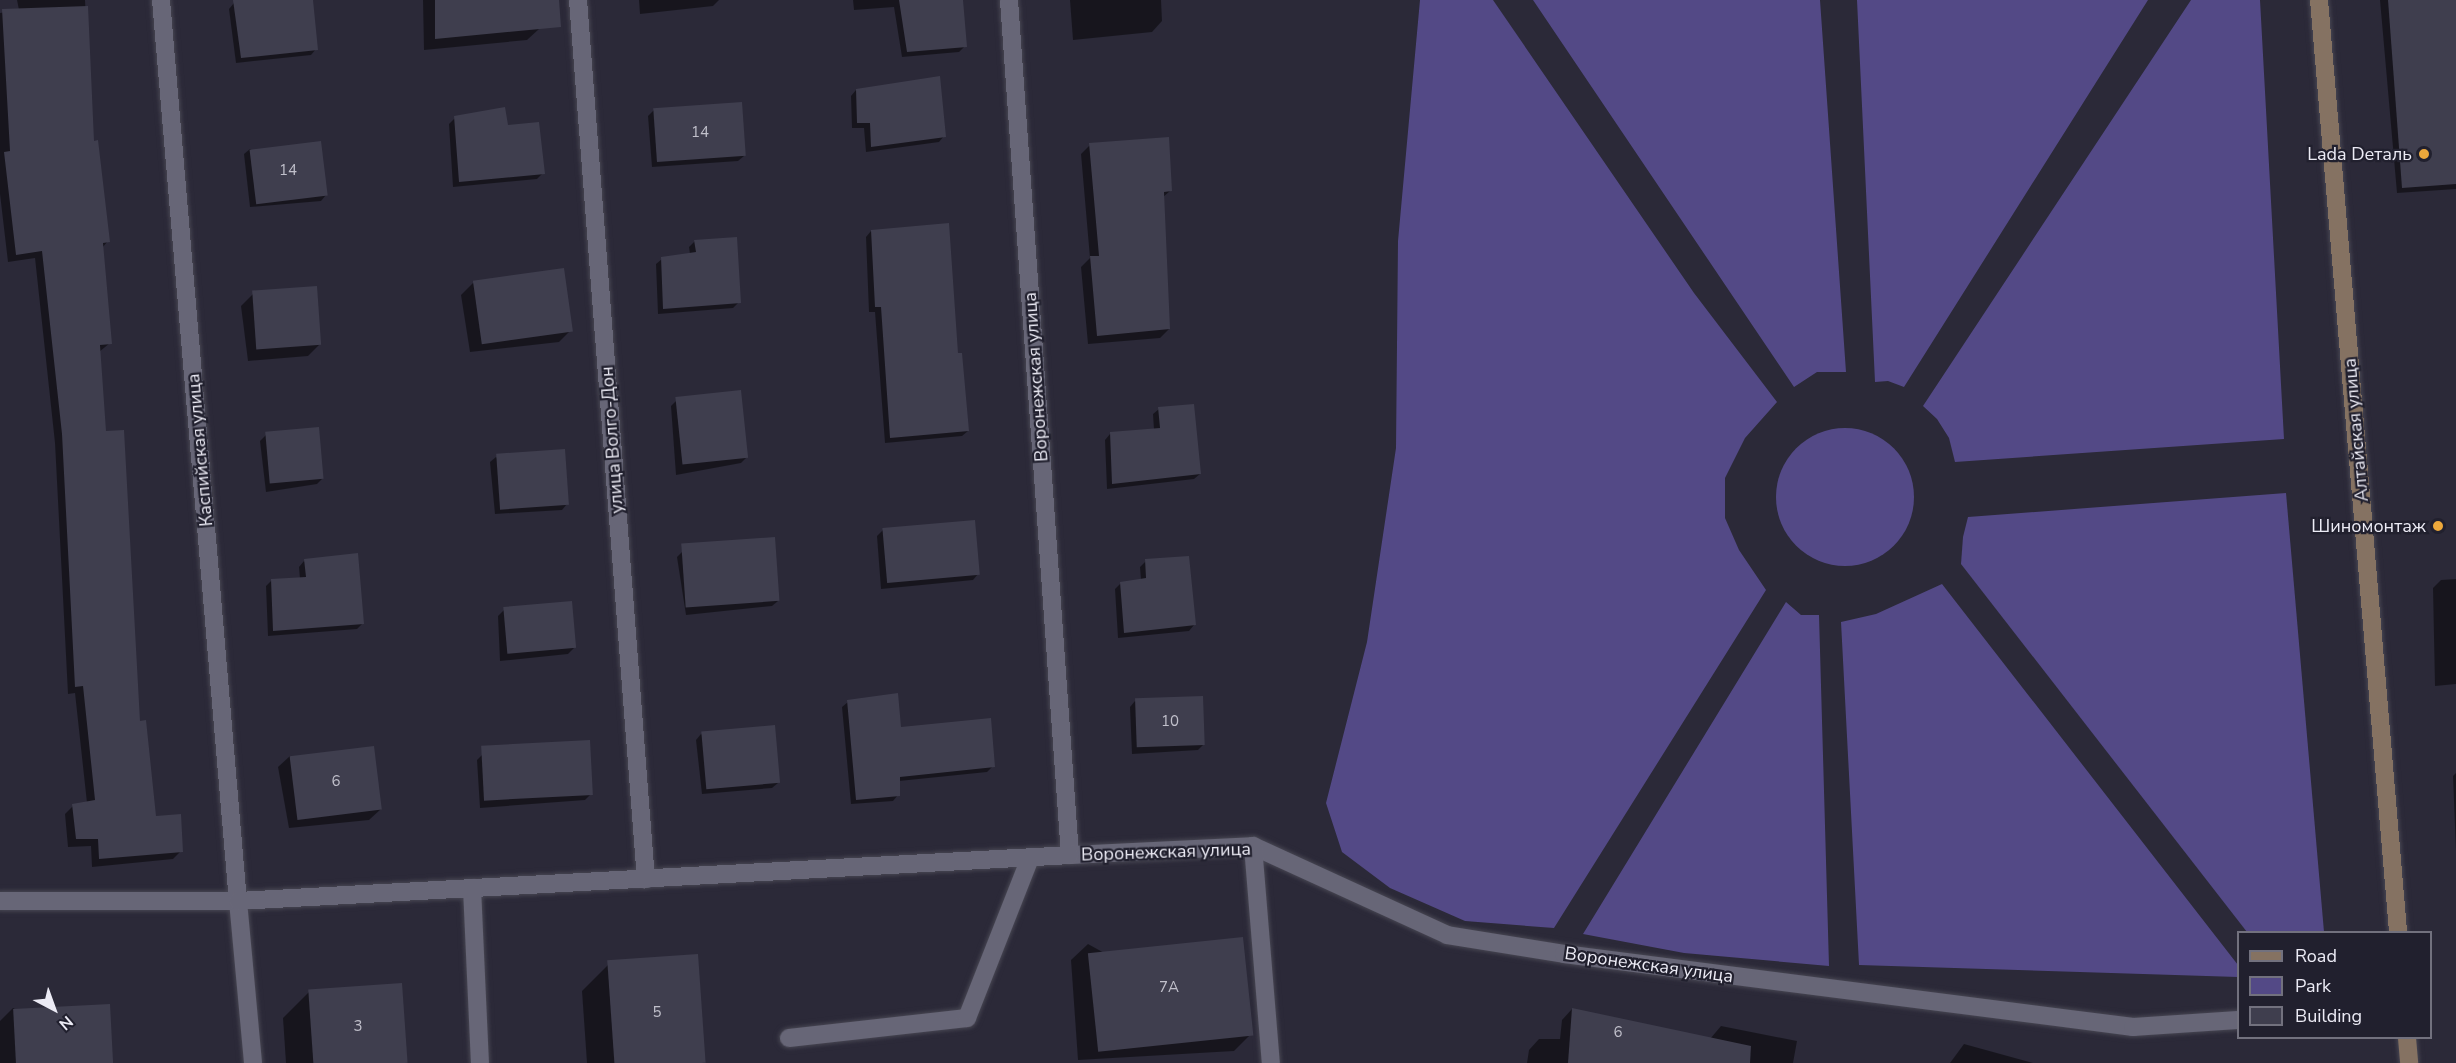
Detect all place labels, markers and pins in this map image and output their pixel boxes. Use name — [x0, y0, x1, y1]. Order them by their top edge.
place label: Lada Dеталь — [2307, 143, 2412, 165]
marker: Lada Dеталь — [2417, 147, 2431, 161]
place label: Шиномонтаж — [2311, 515, 2426, 537]
marker: Шиномонтаж — [2431, 519, 2445, 533]

